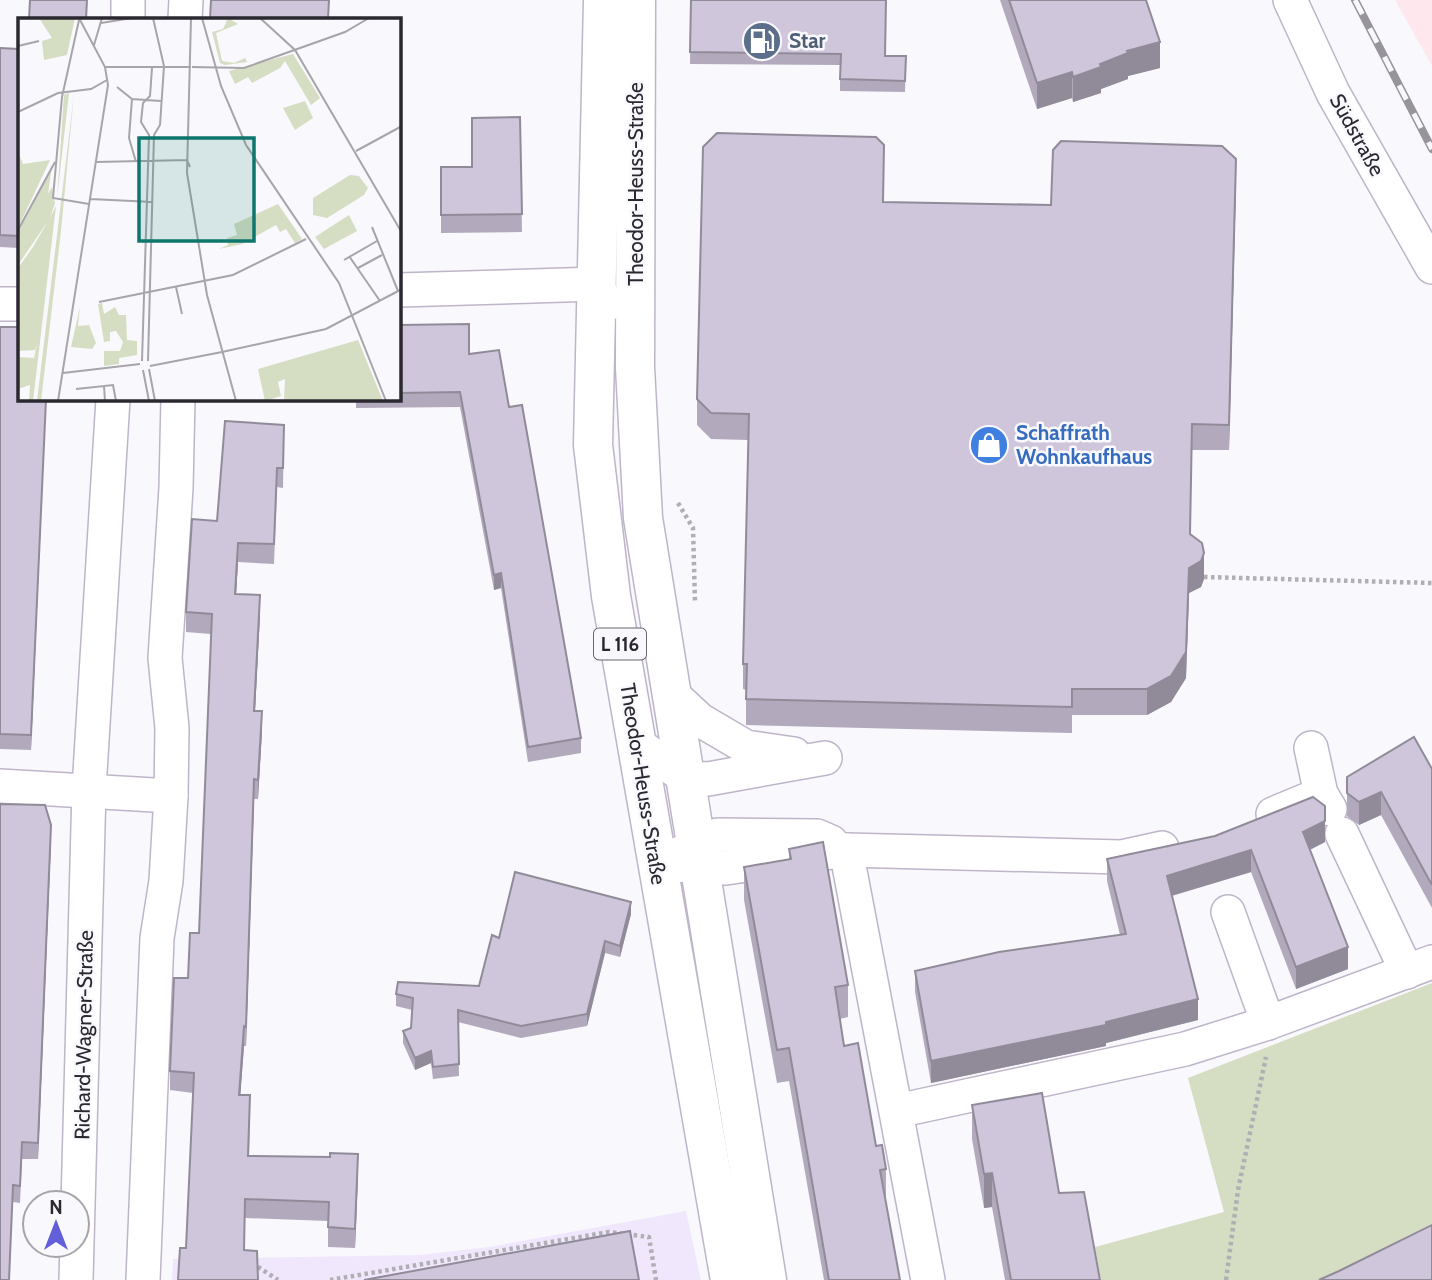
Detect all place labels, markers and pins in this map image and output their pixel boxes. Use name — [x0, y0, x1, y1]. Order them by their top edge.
fuel station icon: Star — [741, 20, 783, 62]
place label: Star — [789, 28, 826, 53]
place label: Schaffrath Wohnkaufhaus — [1016, 420, 1152, 469]
shop icon: Schaffrath Wohnkaufhaus — [968, 424, 1010, 466]

